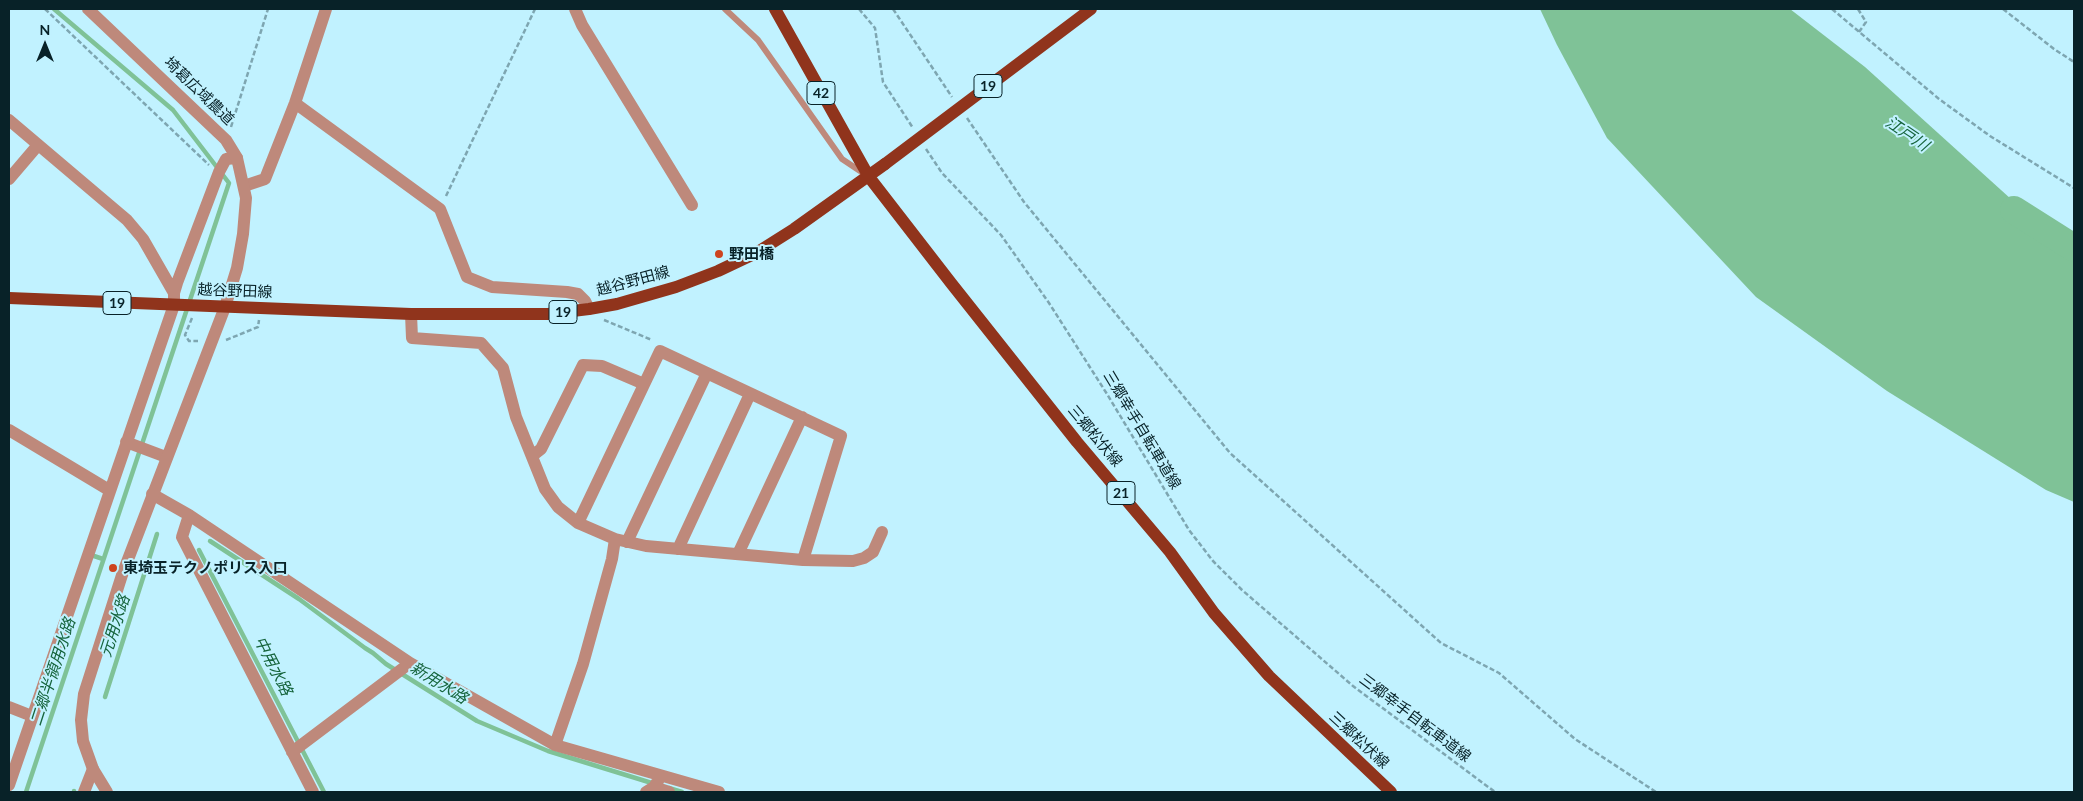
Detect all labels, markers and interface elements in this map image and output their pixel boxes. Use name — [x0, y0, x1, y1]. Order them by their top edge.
north arrow — [20, 20, 70, 70]
text: N — [40, 21, 50, 38]
street label: 埼葛広域農道 — [160, 53, 238, 129]
road number: 19 — [974, 74, 1002, 98]
road number: 42 — [807, 82, 835, 105]
water label: 江戸川 — [1882, 113, 1932, 155]
place label: 野田橋 — [729, 245, 774, 263]
marker: 野田橋 — [713, 248, 725, 260]
street label: 越谷野田線 — [594, 263, 672, 299]
street label: 越谷野田線 — [197, 281, 273, 301]
road number: 19 — [103, 292, 131, 314]
road number: 19 — [549, 300, 577, 324]
street label: 三郷幸手自転車道線 — [1100, 368, 1184, 492]
street label: 三郷松伏線 — [1064, 401, 1126, 471]
road number: 21 — [1107, 482, 1135, 504]
place label: 東埼玉テクノポリス入口 — [123, 559, 288, 577]
marker: 東埼玉テクノポリス入口 — [107, 562, 119, 574]
water label: 元用水路 — [96, 593, 134, 659]
water label: 二郷半領用水路 — [27, 616, 79, 728]
water label: 中用水路 — [250, 633, 296, 699]
water label: 新用水路 — [407, 658, 471, 708]
street label: 三郷幸手自転車道線 — [1356, 670, 1474, 766]
street label: 三郷松伏線 — [1325, 708, 1393, 772]

